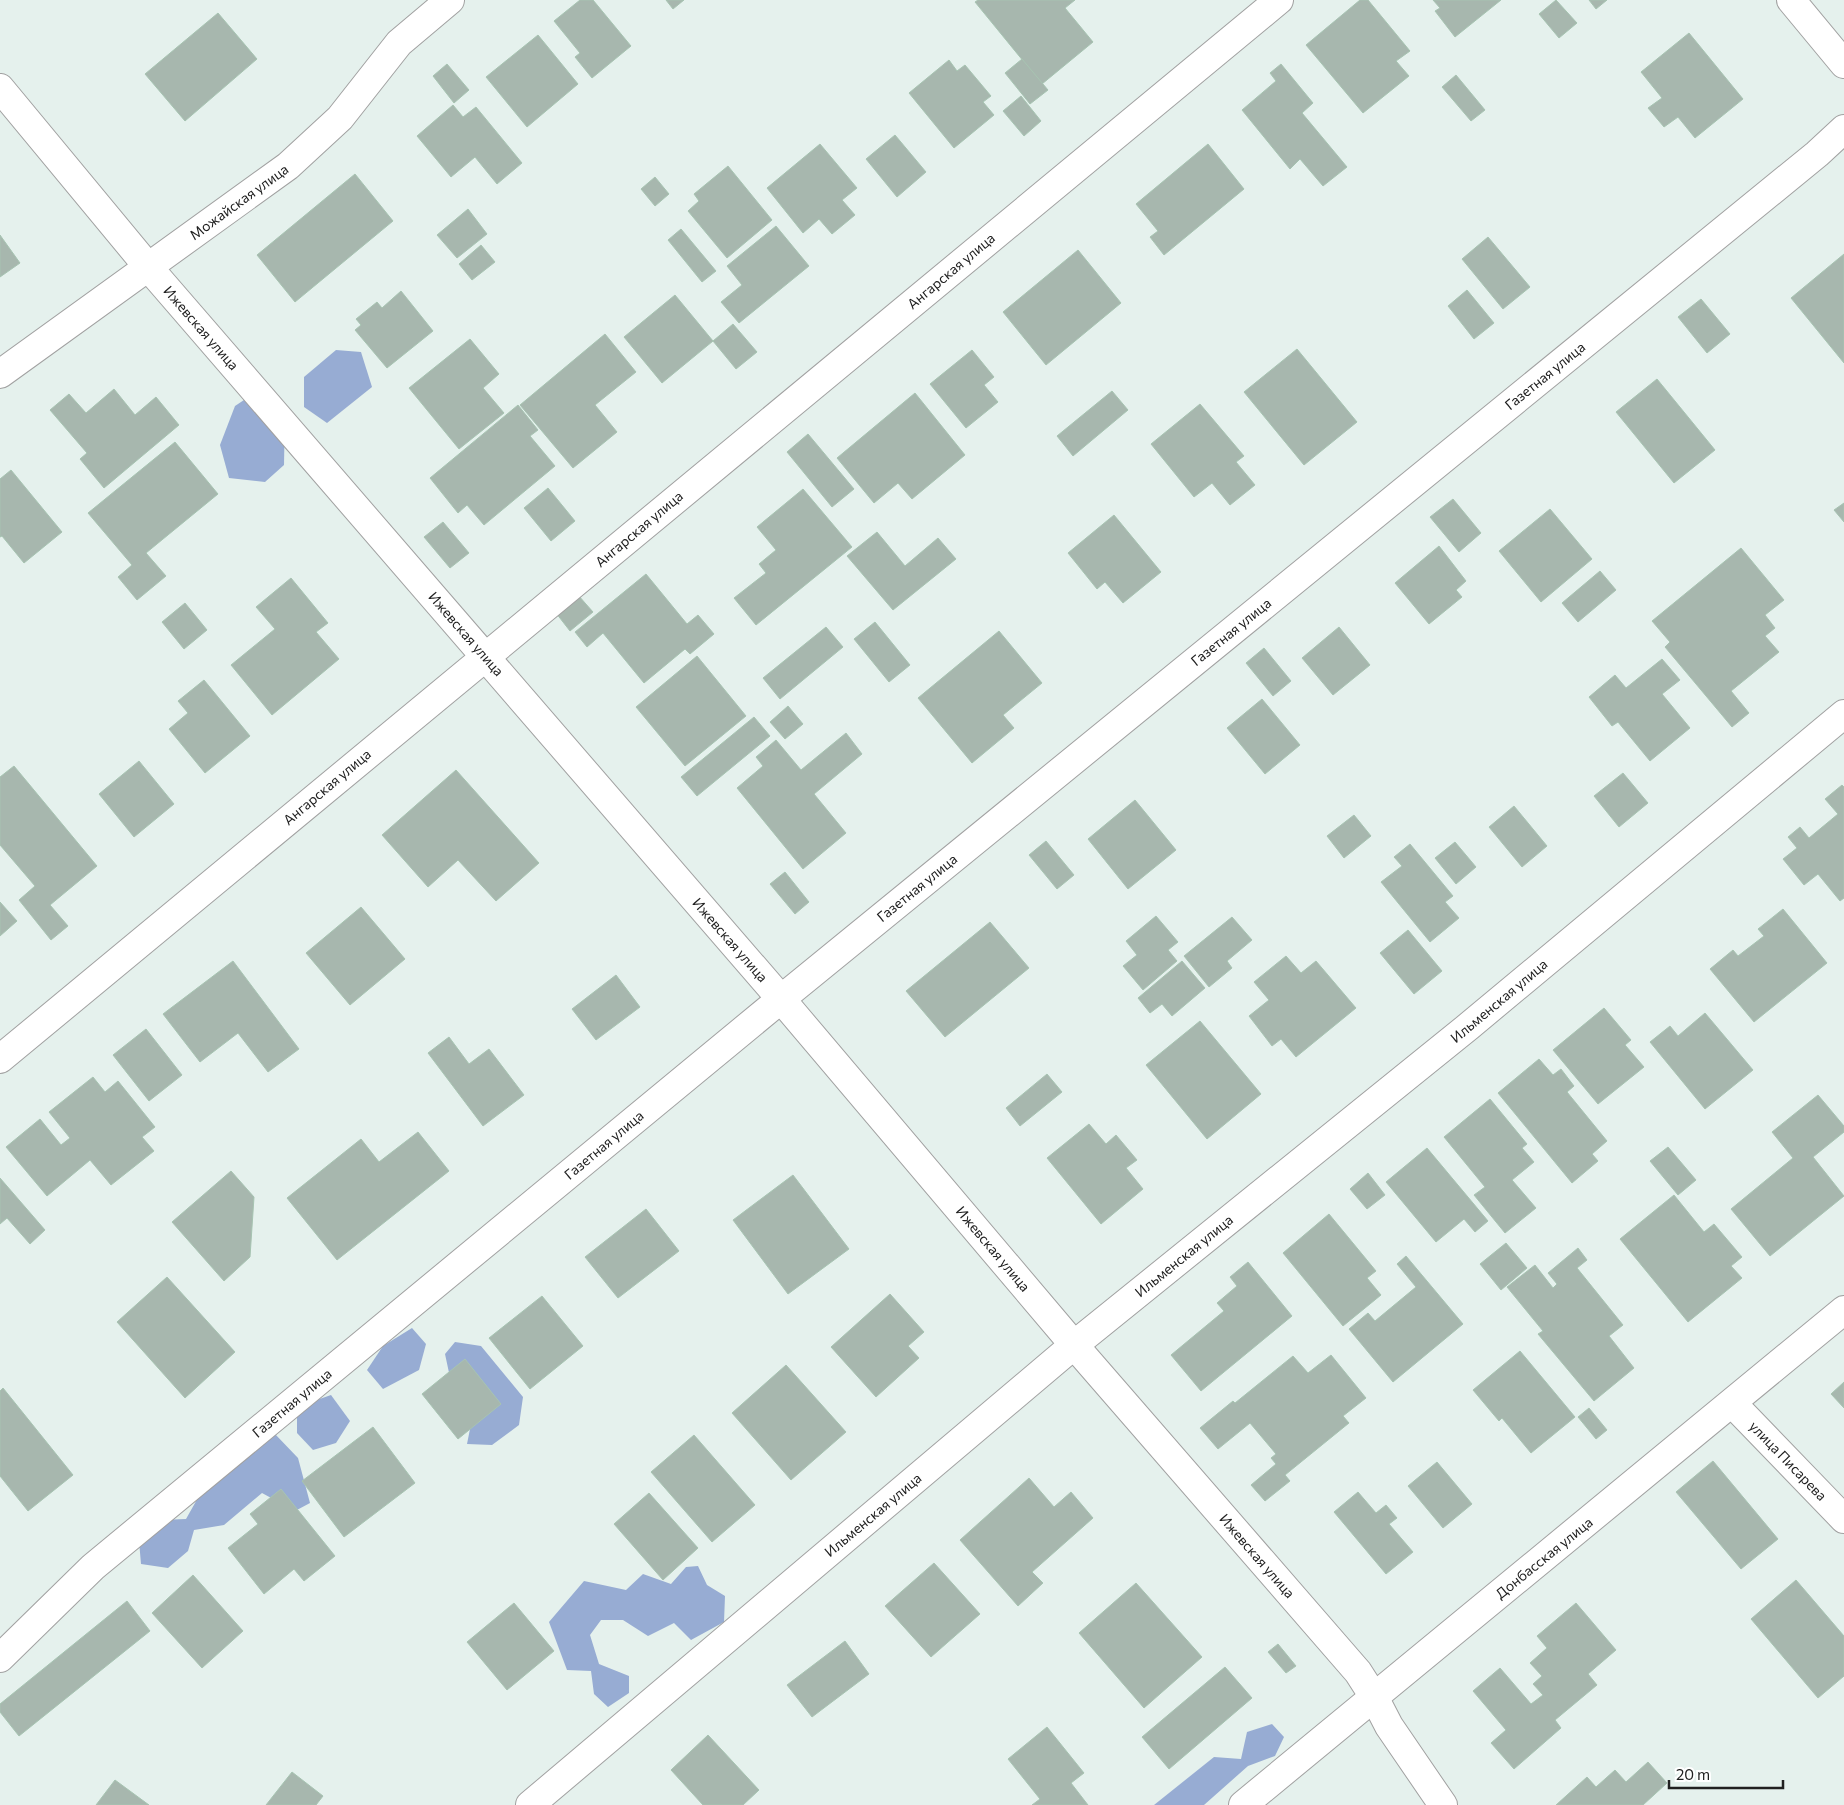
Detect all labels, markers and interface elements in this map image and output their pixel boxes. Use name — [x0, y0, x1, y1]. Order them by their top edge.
street label: Можайская улица — [186, 160, 291, 243]
street label: Ангарская улица — [903, 229, 998, 312]
street label: Ижевская улица — [160, 282, 243, 373]
street label: Газетная улица — [1501, 338, 1588, 413]
street label: Ангарская улица — [591, 487, 686, 570]
street label: Ижевская улица — [425, 588, 508, 679]
street label: Газетная улица — [1187, 594, 1274, 669]
street label: Ангарская улица — [279, 745, 374, 828]
street label: Газетная улица — [873, 850, 960, 925]
street label: Ижевская улица — [689, 894, 772, 985]
street label: Ильменская улица — [1447, 955, 1551, 1046]
street label: Газетная улица — [561, 1107, 647, 1183]
street label: Ижевская улица — [953, 1203, 1034, 1295]
street label: Ильменская улица — [1131, 1211, 1236, 1300]
street label: Газетная улица — [249, 1365, 335, 1441]
street label: улица Писарева — [1746, 1417, 1831, 1504]
street label: Ильменская улица — [821, 1469, 925, 1560]
street label: Ижевская улица — [1216, 1510, 1299, 1601]
street label: Донбасская улица — [1492, 1513, 1596, 1602]
scale bar — [1669, 1758, 1783, 1790]
text: 20 m — [1676, 1765, 1710, 1783]

